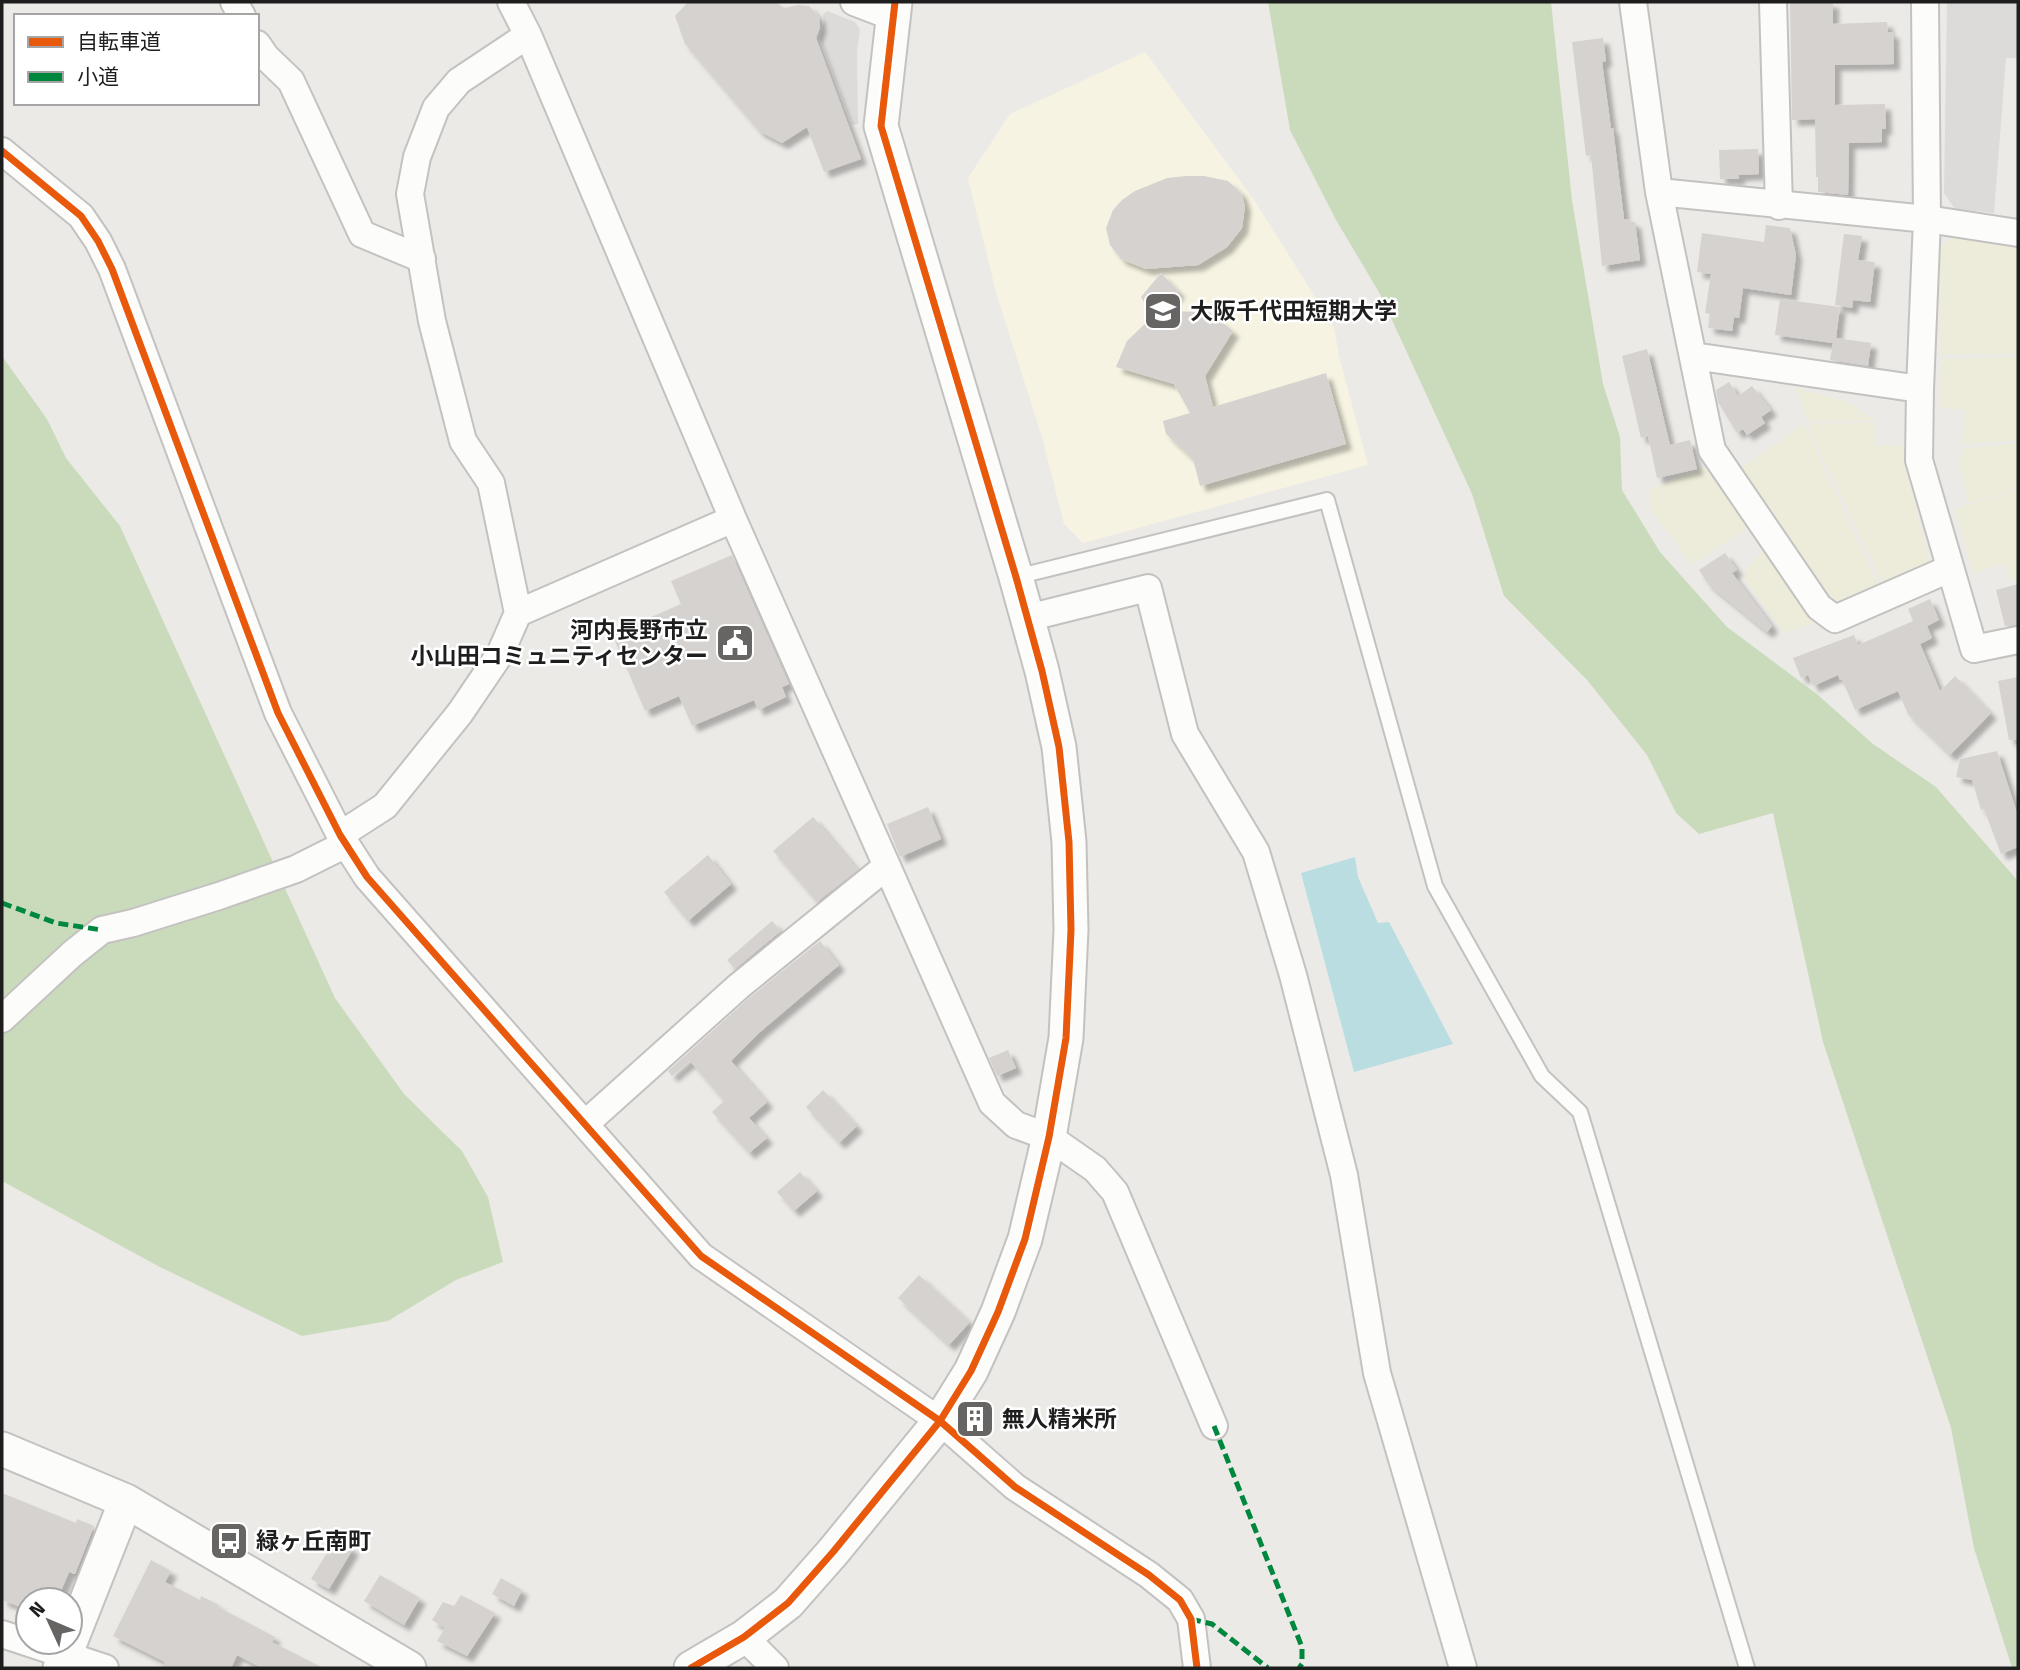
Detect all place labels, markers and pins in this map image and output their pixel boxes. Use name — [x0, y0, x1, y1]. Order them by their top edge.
school or university icon: 大阪千代田短期大学 — [1142, 290, 1184, 332]
place label: 大阪千代田短期大学 — [1190, 297, 1397, 325]
place label: 河内長野市立 小山田コミュニティセンター — [410, 616, 708, 670]
public building icon: 河内長野市立 小山田コミュニティセンター — [714, 622, 756, 664]
building icon: 無人精米所 — [954, 1398, 996, 1440]
place label: 無人精米所 — [1002, 1405, 1117, 1433]
bus stop icon: 緑ヶ丘南町 — [208, 1520, 250, 1562]
place label: 緑ヶ丘南町 — [256, 1527, 371, 1555]

